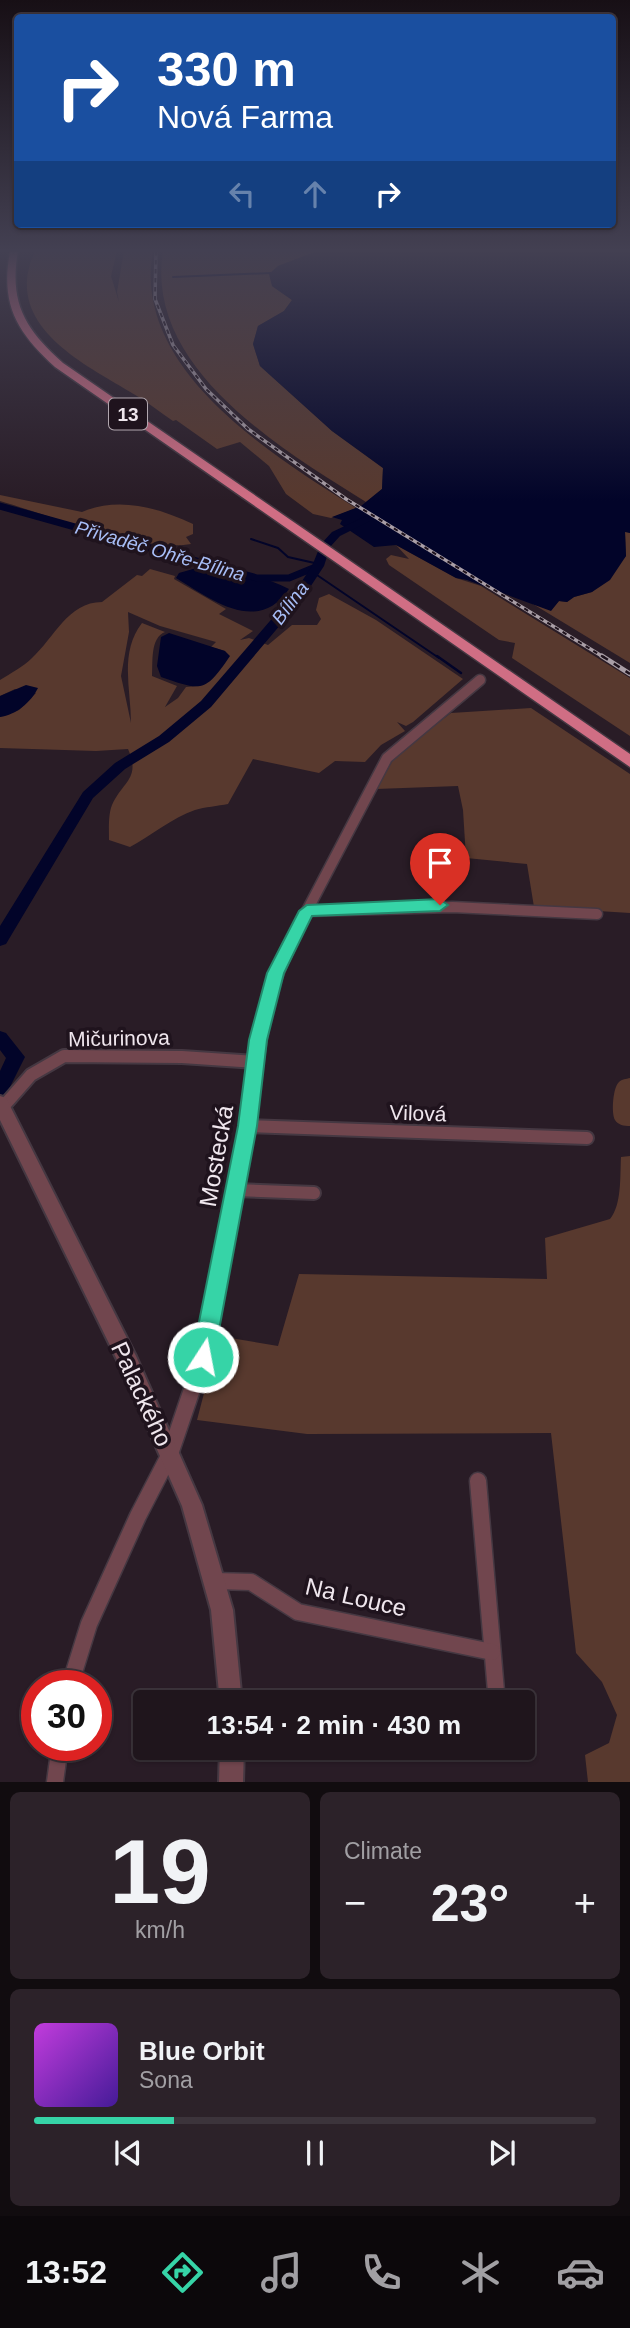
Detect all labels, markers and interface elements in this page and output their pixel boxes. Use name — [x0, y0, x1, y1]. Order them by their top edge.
icon: right — [42, 42, 133, 133]
text: 330 m — [157, 42, 296, 96]
text: Nová Farma — [157, 99, 333, 135]
icon: left — [223, 175, 261, 213]
icon: ahead — [296, 175, 334, 213]
icon: right — [369, 175, 407, 213]
road number: 13 — [109, 398, 147, 430]
water label: Přivaděč Ohře-Bílina — [73, 517, 247, 585]
water label: Bílina — [267, 578, 313, 628]
pin — [410, 833, 470, 905]
icon: arrive — [421, 844, 459, 882]
street label: Mičurinova — [68, 1026, 170, 1050]
street label: Vilová — [389, 1101, 447, 1125]
street label: Mostecká — [194, 1102, 238, 1209]
position arrow — [166, 1320, 240, 1394]
street label: Palackého — [106, 1338, 178, 1450]
street label: Na Louce — [303, 1572, 409, 1622]
speed limit sign: 30 — [21, 1670, 112, 1761]
text: 13:54 · 2 min · 430 m — [207, 1710, 461, 1740]
text: 19 — [109, 1821, 211, 1922]
text: Climate — [344, 1838, 422, 1864]
text: 23° — [431, 1874, 509, 1932]
text: − — [344, 1882, 366, 1924]
text: + — [574, 1882, 596, 1924]
text: km/h — [135, 1917, 185, 1943]
text: Blue Orbit — [139, 2036, 265, 2066]
text: Sona — [139, 2067, 193, 2093]
icon: previous — [109, 2134, 147, 2172]
icon: pause — [296, 2134, 334, 2172]
icon: next — [483, 2134, 521, 2172]
icon: directions — [158, 2248, 207, 2297]
icon: music — [257, 2248, 306, 2297]
icon: phone — [357, 2248, 406, 2297]
icon: climate — [456, 2248, 505, 2297]
icon: car — [556, 2248, 605, 2297]
text: 13:52 — [25, 2254, 107, 2290]

